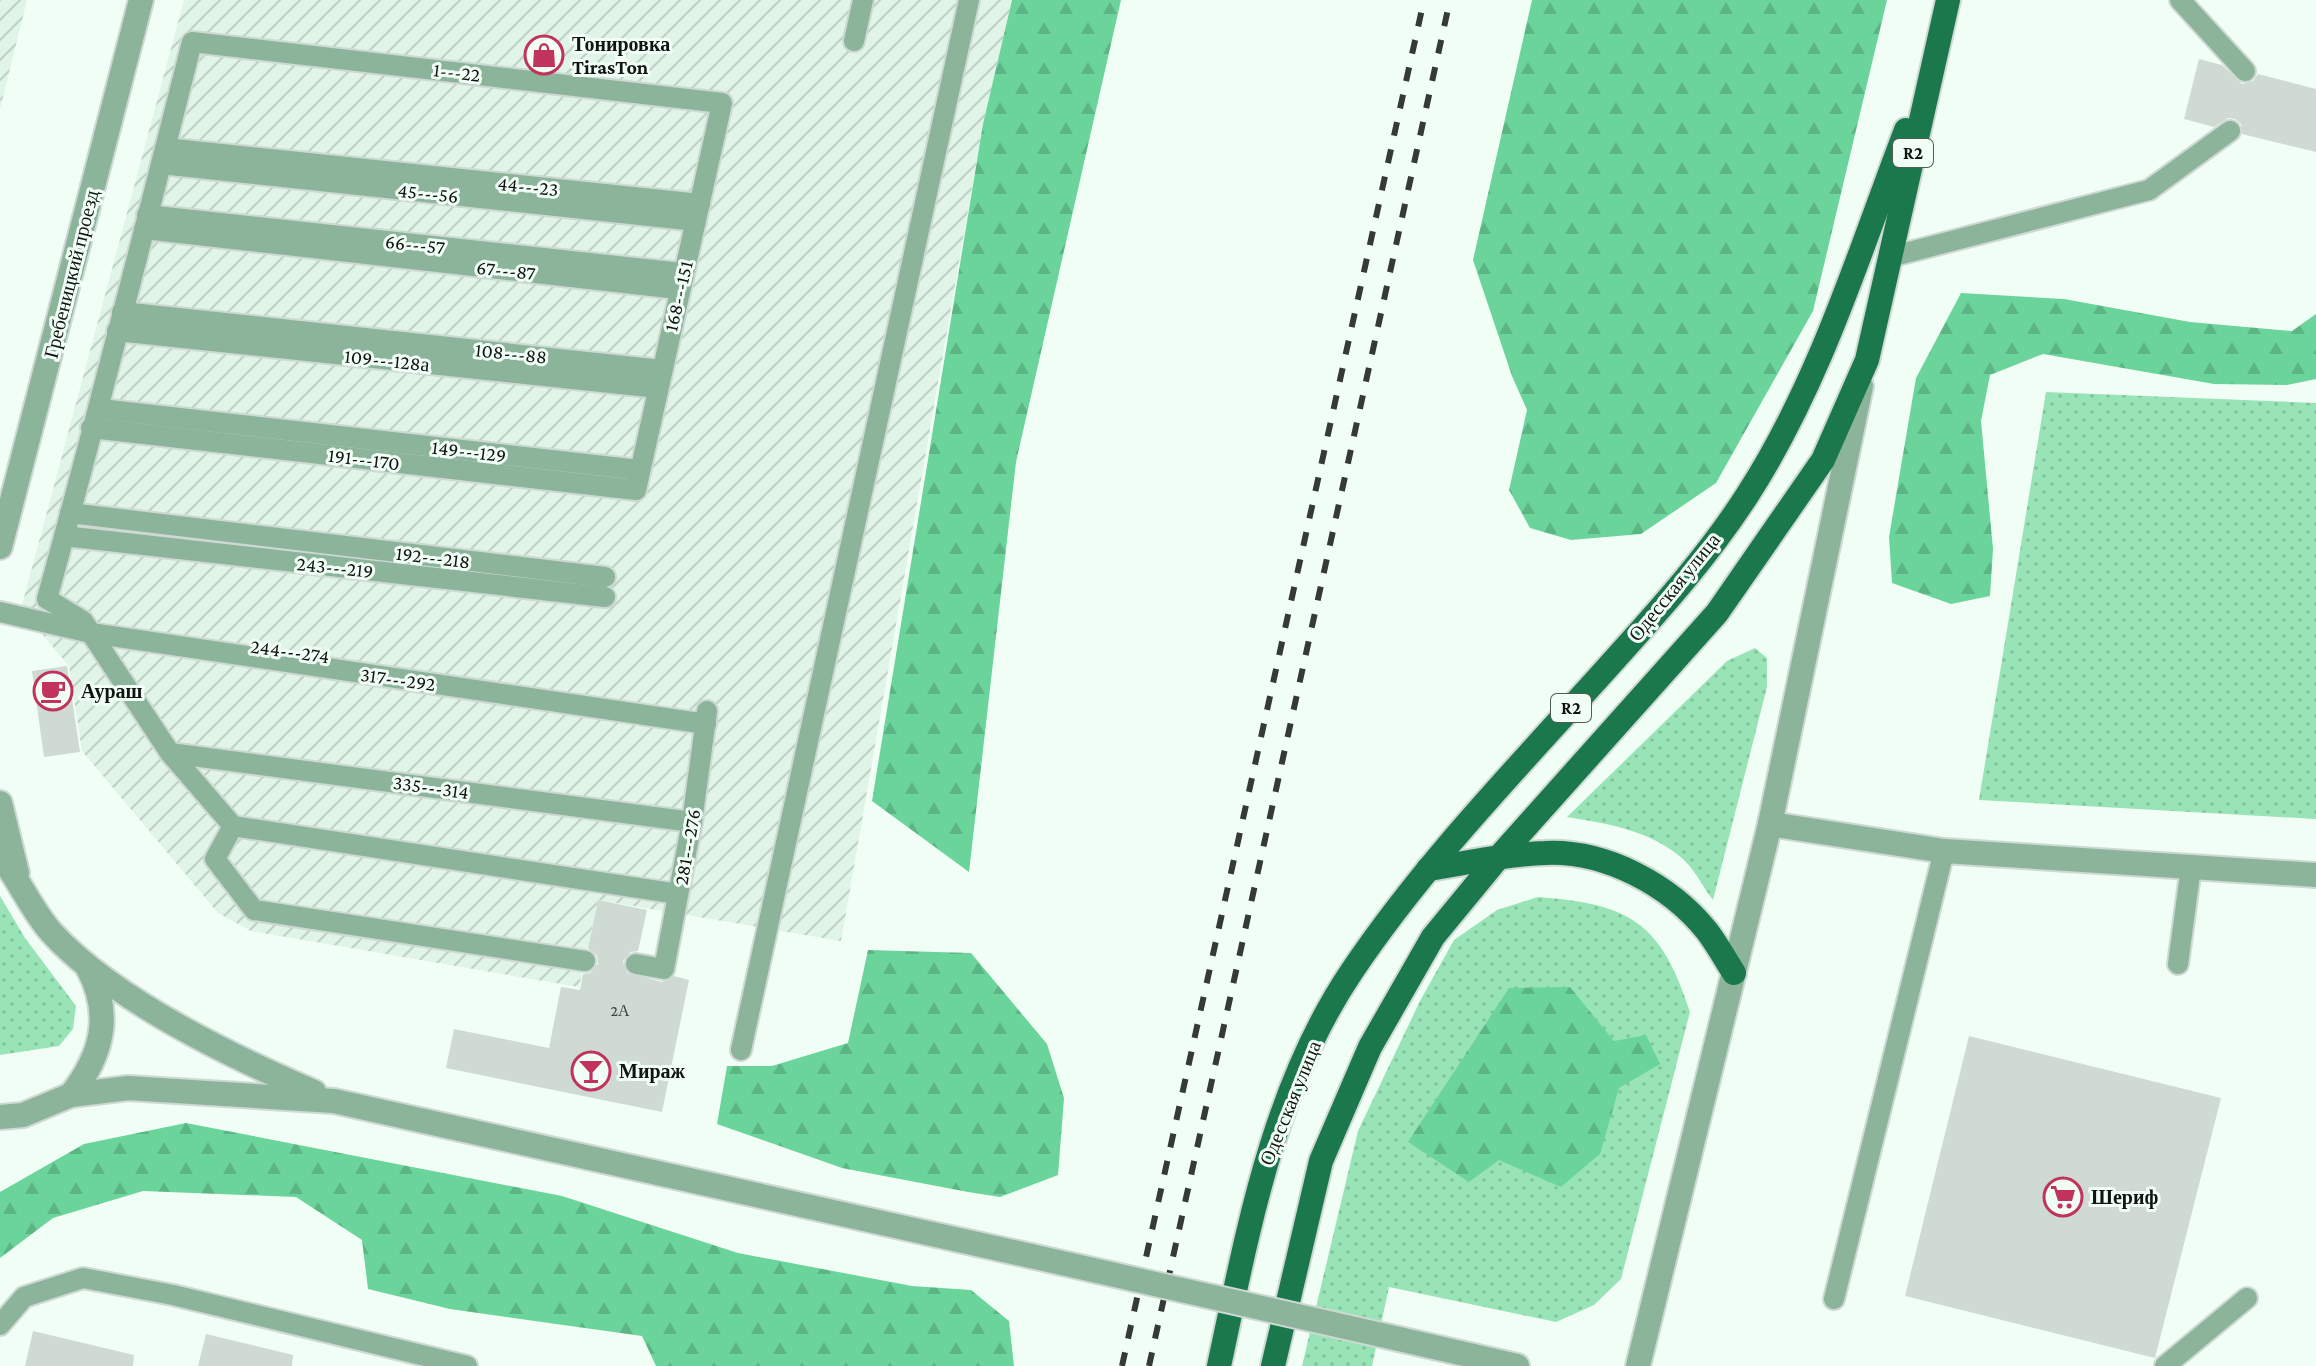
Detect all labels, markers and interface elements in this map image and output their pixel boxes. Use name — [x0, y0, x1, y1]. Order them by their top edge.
place label: Тонировка TirasTon — [572, 33, 670, 78]
shop icon: Тонировка TirasTon — [523, 34, 565, 76]
street label: 1---22 — [432, 58, 482, 86]
road number: R2 — [1893, 139, 1933, 167]
street label: 44---23 — [497, 172, 559, 200]
street label: 45---56 — [397, 179, 459, 207]
street label: Гребеницкий проезд — [39, 188, 104, 361]
street label: 66---57 — [384, 230, 446, 258]
street label: 67---87 — [475, 256, 537, 284]
street label: 168---151 — [659, 259, 697, 333]
street label: 108---88 — [474, 338, 548, 368]
street label: 109---128а — [343, 345, 431, 375]
street label: 149---129 — [431, 436, 507, 466]
street label: 191---170 — [327, 444, 401, 474]
street label: Одесская улица — [1624, 529, 1725, 646]
street label: 192---218 — [395, 542, 471, 572]
street label: 243---219 — [296, 552, 374, 582]
street label: 244---274 — [249, 635, 331, 667]
street label: 317---292 — [359, 663, 437, 695]
cafe icon: Аураш — [32, 670, 74, 712]
place label: Аураш — [81, 680, 143, 703]
road number: R2 — [1551, 694, 1591, 722]
street label: 335---314 — [392, 771, 470, 803]
street label: 281---276 — [669, 807, 705, 887]
house number: 2А — [610, 1002, 630, 1019]
street label: Одесская улица — [1255, 1038, 1326, 1169]
bar icon: Мираж — [570, 1050, 612, 1092]
place label: Мираж — [619, 1060, 686, 1083]
supermarket icon: Шериф — [2042, 1176, 2084, 1218]
place label: Шериф — [2091, 1186, 2158, 1209]

